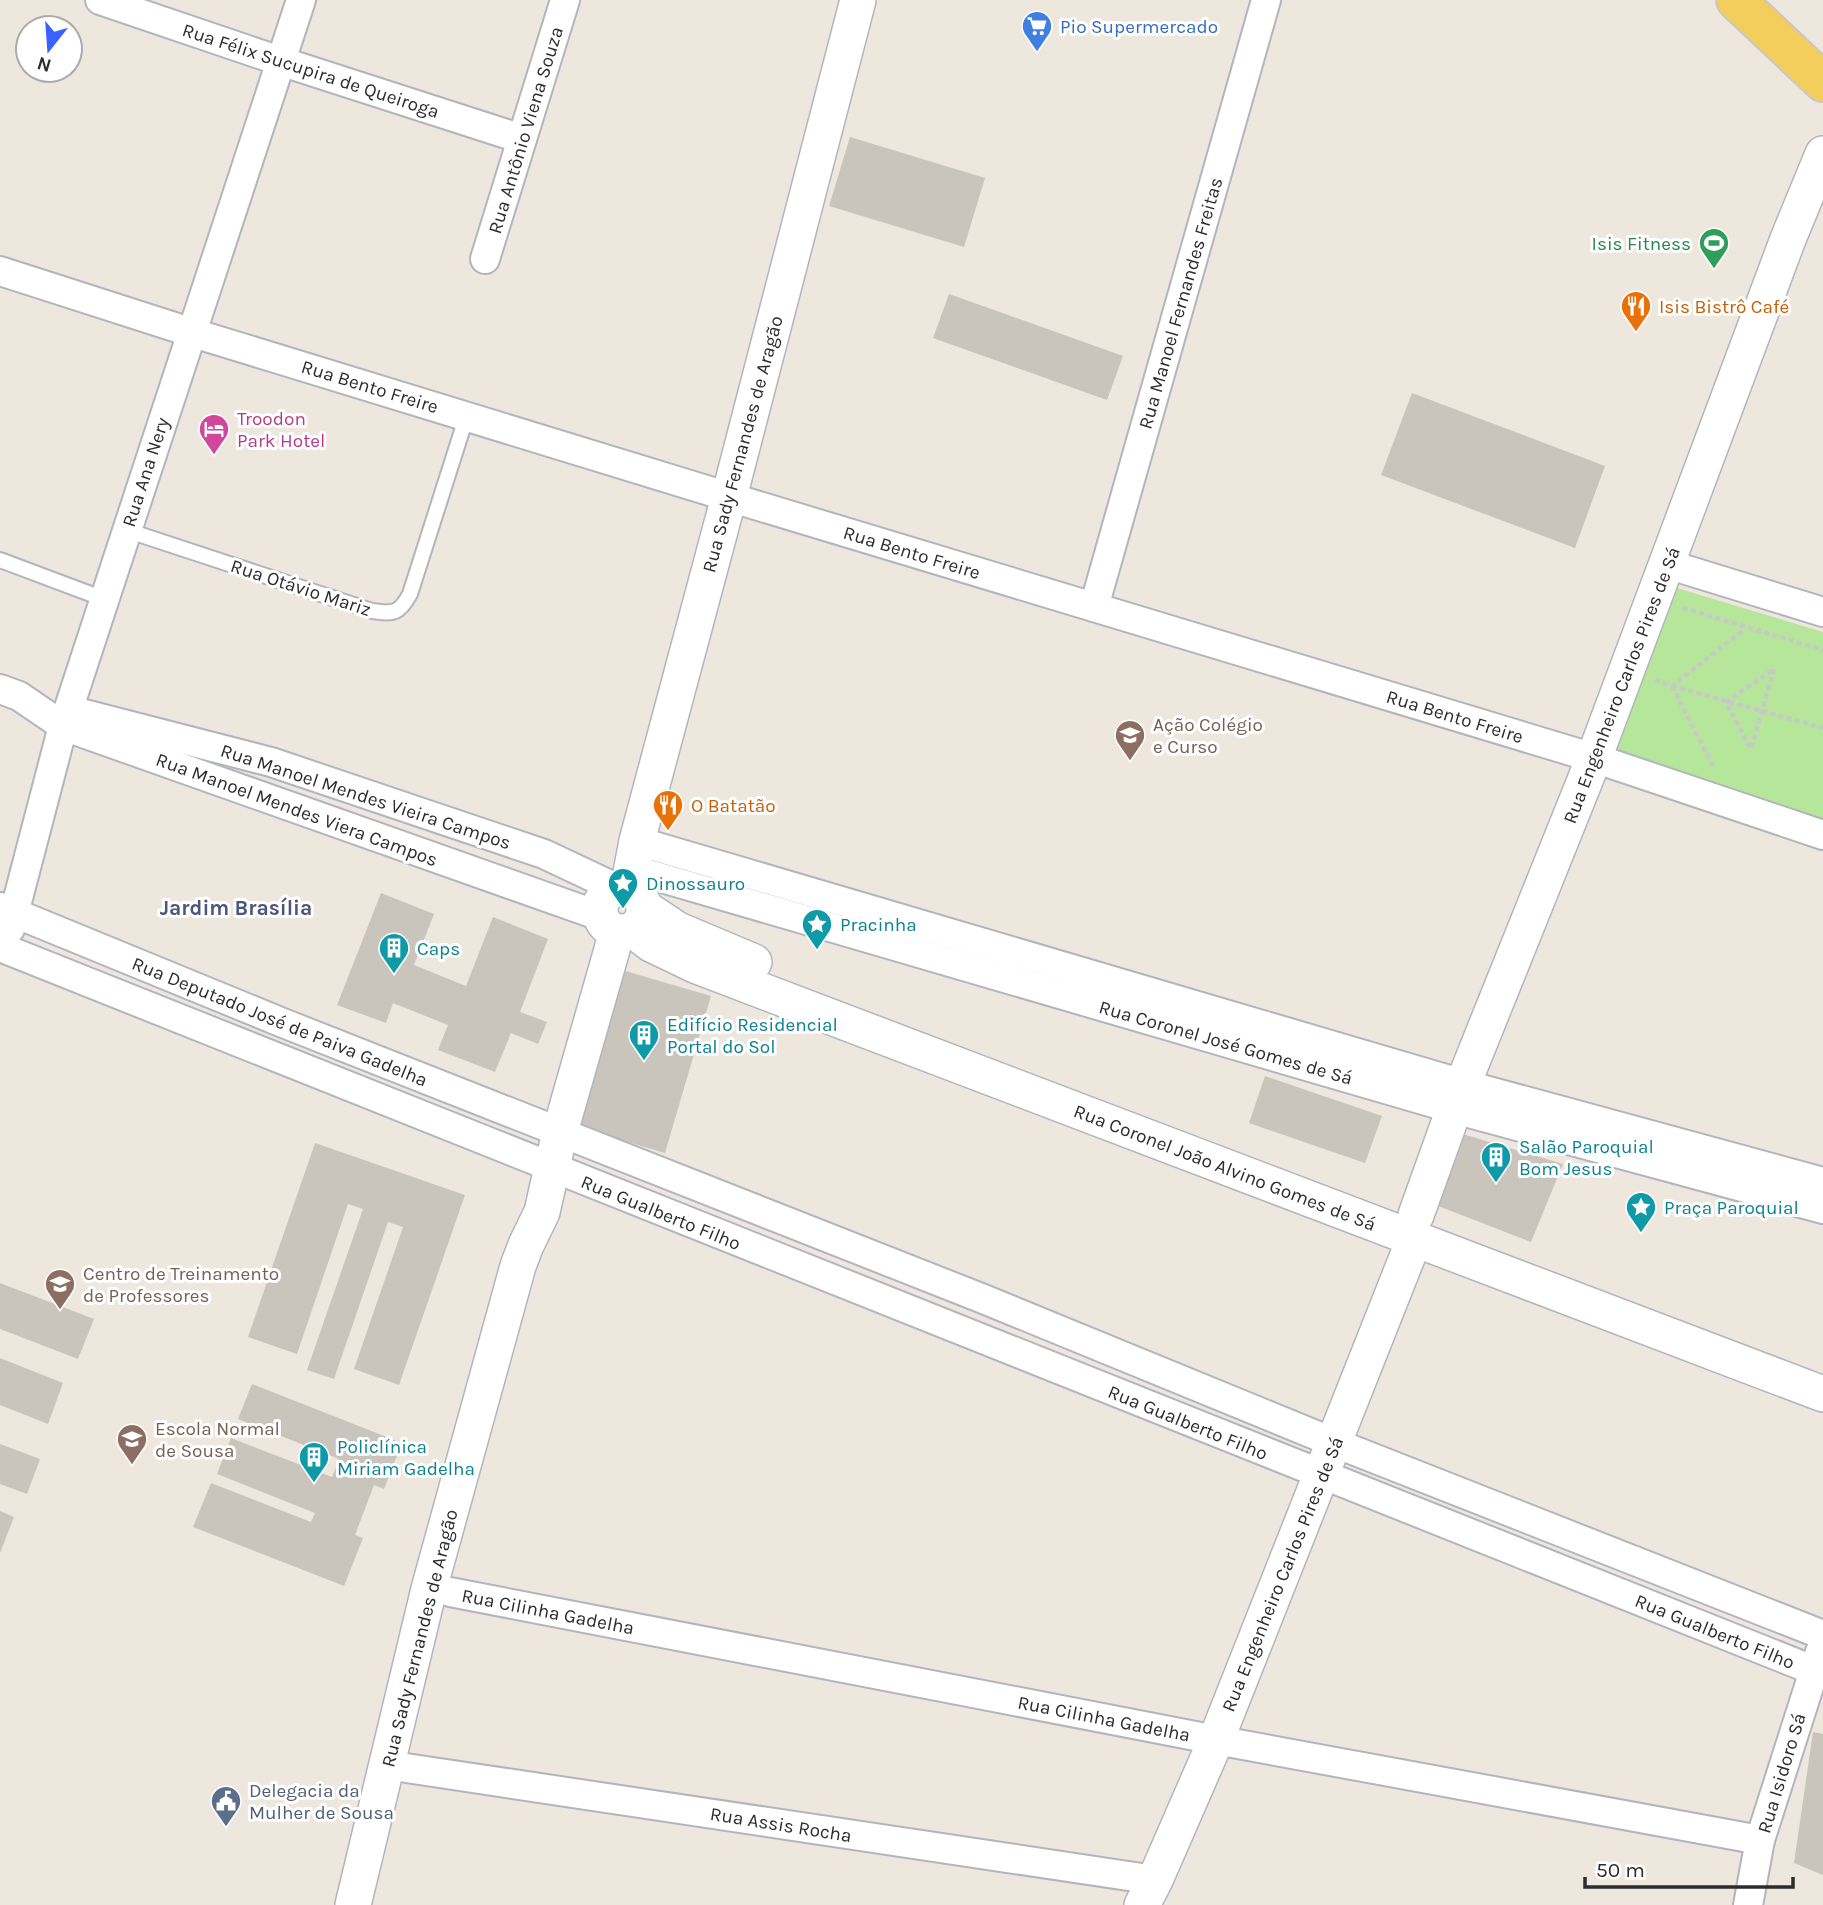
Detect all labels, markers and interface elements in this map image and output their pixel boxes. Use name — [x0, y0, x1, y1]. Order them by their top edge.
supermarket icon: Pio Supermercado — [1020, 9, 1054, 53]
north arrow — [14, 14, 84, 84]
place label: Pio Supermercado — [1060, 16, 1218, 38]
street label: Rua Félix Sucupira de Queiroga — [180, 19, 442, 123]
street label: Rua Antônio Viena Souza — [484, 24, 568, 237]
text: N — [35, 52, 54, 77]
street label: Rua Manoel Fernandes Freitas — [1134, 175, 1227, 432]
sports icon: Isis Fitness — [1697, 226, 1731, 270]
place label: Isis Fitness — [1592, 233, 1691, 255]
restaurant icon: Isis Bistrô Café — [1619, 289, 1653, 333]
place label: Isis Bistrô Café — [1659, 296, 1789, 318]
street label: Rua Sady Fernandes de Aragão — [698, 313, 788, 575]
street label: Rua Bento Freire — [299, 356, 441, 418]
place label: Troodon Park Hotel — [237, 408, 325, 452]
hotel icon: Troodon Park Hotel — [197, 412, 231, 456]
street label: Rua Ana Nery — [118, 415, 174, 530]
street label: Rua Bento Freire — [841, 522, 983, 584]
street label: Rua Engenheiro Carlos Pires de Sá — [1559, 544, 1685, 827]
street label: Rua Otávio Mariz — [228, 555, 374, 621]
street label: Rua Bento Freire — [1384, 686, 1526, 748]
place label: Ação Colégio e Curso — [1153, 714, 1263, 758]
school or university icon: Ação Colégio e Curso — [1113, 718, 1147, 762]
street label: Rua Manoel Mendes Vieira Campos — [218, 740, 514, 854]
street label: Rua Manoel Mendes Viera Campos — [153, 749, 441, 871]
restaurant icon: O Batatão — [651, 788, 685, 832]
place label: O Batatão — [691, 795, 776, 817]
place icon: Dinossauro — [606, 866, 640, 910]
place label: Dinossauro — [646, 873, 745, 895]
district label: Jardim Brasília — [160, 896, 312, 920]
place icon: Pracinha — [800, 907, 834, 951]
place label: Pracinha — [840, 914, 917, 936]
building icon: Caps — [377, 931, 411, 975]
place label: Caps — [417, 938, 460, 960]
street label: Rua Deputado José de Paiva Gadelha — [129, 952, 431, 1091]
street label: Rua Coronel José Gomes de Sá — [1096, 996, 1355, 1090]
place label: Edifício Residencial Portal do Sol — [667, 1014, 838, 1058]
building icon: Edifício Residencial Portal do Sol — [627, 1018, 661, 1062]
street label: Rua Coronel João Alvino Gomes de Sá — [1070, 1100, 1379, 1236]
place label: Salão Paroquial Bom Jesus — [1519, 1136, 1654, 1180]
building icon: Salão Paroquial Bom Jesus — [1479, 1140, 1513, 1184]
street label: Rua Gualberto Filho — [578, 1171, 744, 1255]
place icon: Praça Paroquial — [1624, 1190, 1658, 1234]
place label: Praça Paroquial — [1664, 1197, 1799, 1219]
place label: Centro de Treinamento de Professores — [83, 1263, 279, 1307]
school or university icon: Centro de Treinamento de Professores — [43, 1267, 77, 1311]
street label: Rua Gualberto Filho — [1105, 1381, 1271, 1465]
place label: Escola Normal de Sousa — [155, 1418, 280, 1462]
school or university icon: Escola Normal de Sousa — [115, 1422, 149, 1466]
street label: Rua Engenheiro Carlos Pires de Sá — [1218, 1434, 1348, 1715]
place label: Policlínica Miriam Gadelha — [337, 1436, 475, 1480]
building icon: Policlínica Miriam Gadelha — [297, 1440, 331, 1484]
street label: Rua Sady Fernandes de Aragão — [377, 1507, 463, 1769]
street label: Rua Cilinha Gadelha — [460, 1584, 636, 1640]
street label: Rua Gualberto Filho — [1632, 1590, 1798, 1674]
street label: Rua Cilinha Gadelha — [1016, 1691, 1192, 1747]
street label: Rua Isidoro Sá — [1753, 1711, 1811, 1836]
place label: Delegacia da Mulher de Sousa — [249, 1780, 394, 1824]
public building icon: Delegacia da Mulher de Sousa — [209, 1784, 243, 1828]
street label: Rua Assis Rocha — [709, 1803, 853, 1847]
scale bar — [1585, 1846, 1793, 1890]
text: 50 m — [1596, 1858, 1645, 1882]

